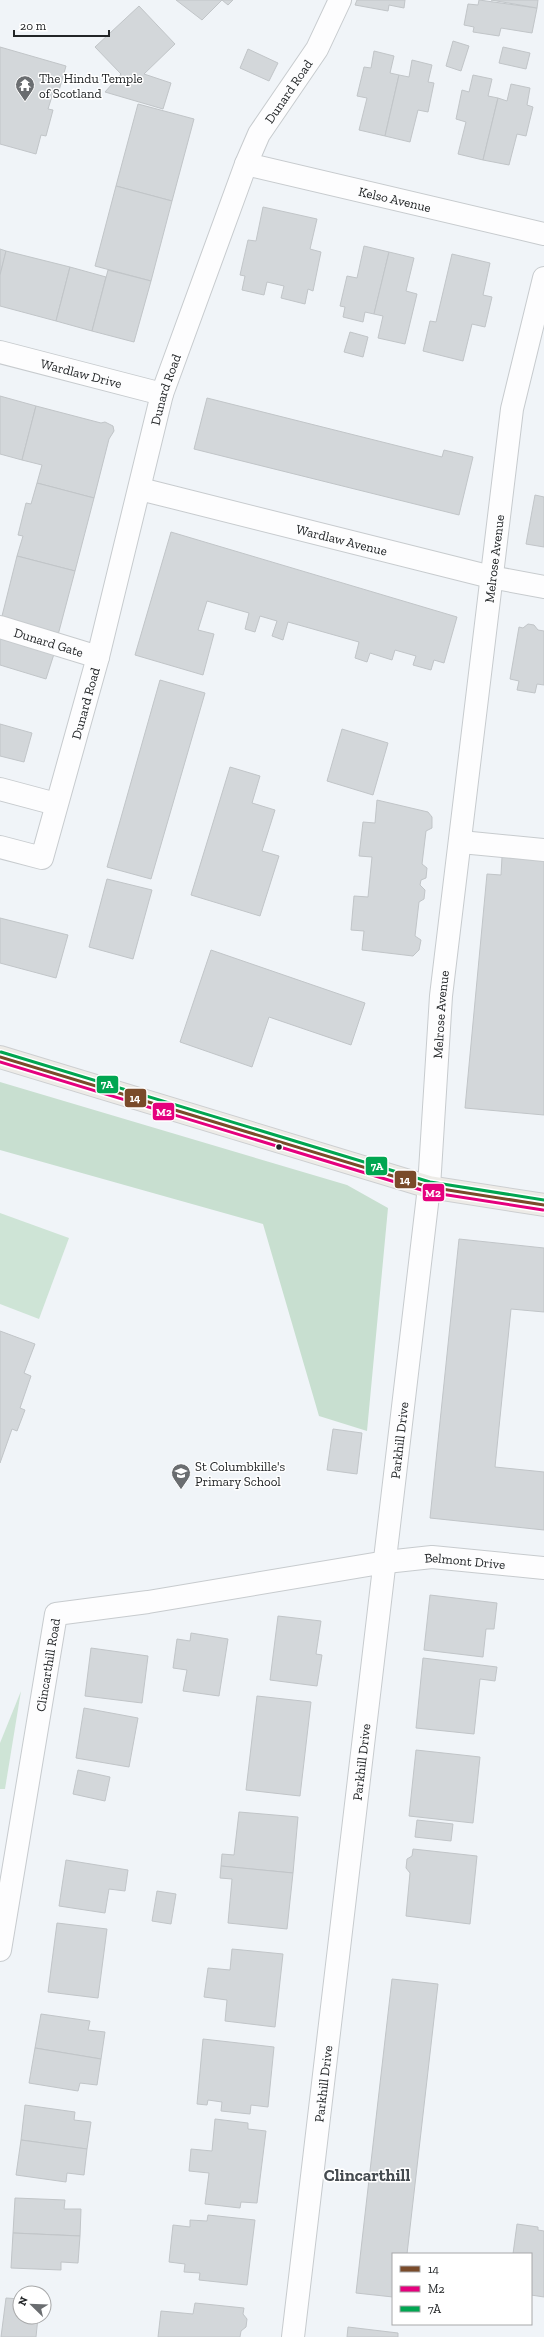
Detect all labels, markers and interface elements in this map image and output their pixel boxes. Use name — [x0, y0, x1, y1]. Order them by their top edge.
scale bar — [14, 12, 109, 38]
text: 20 m — [20, 19, 47, 33]
street label: Dunard Road — [261, 57, 315, 126]
place label: The Hindu Temple of Scotland — [39, 71, 143, 101]
temple icon: The Hindu Temple of Scotland — [14, 74, 36, 102]
street label: Kelso Avenue — [357, 183, 433, 215]
street label: Dunard Road — [147, 352, 183, 426]
street label: Wardlaw Drive — [39, 355, 123, 391]
street label: Melrose Avenue — [481, 514, 507, 603]
street label: Wardlaw Avenue — [295, 521, 389, 558]
street label: Dunard Gate — [12, 624, 85, 660]
street label: Dunard Road — [68, 666, 102, 741]
street label: Melrose Avenue — [430, 969, 452, 1059]
line badge: 7A — [96, 1075, 119, 1094]
text: 7A — [101, 1078, 114, 1091]
line badge: 14 — [124, 1088, 147, 1108]
text: 14 — [130, 1092, 141, 1105]
line badge: M2 — [152, 1102, 175, 1121]
text: M2 — [156, 1106, 172, 1119]
unlabelled marker — [274, 1142, 284, 1152]
line badge: 7A — [365, 1156, 388, 1176]
text: 7A — [371, 1160, 384, 1173]
line badge: 14 — [394, 1170, 417, 1189]
text: 14 — [400, 1174, 411, 1187]
line badge: M2 — [422, 1183, 445, 1202]
text: M2 — [425, 1187, 441, 1200]
street label: Parkhill Drive — [387, 1401, 411, 1480]
place label: St Columbkille's Primary School — [195, 1459, 285, 1489]
school or university icon: St Columbkille's Primary School — [170, 1462, 192, 1490]
street label: Belmont Drive — [424, 1550, 506, 1572]
street label: Clincarthill Road — [32, 1617, 63, 1713]
street label: Parkhill Drive — [349, 1723, 373, 1801]
street label: Parkhill Drive — [311, 2045, 335, 2123]
district label: Clincarthill — [324, 2165, 410, 2185]
legend — [392, 2253, 532, 2325]
text: 14 — [428, 2262, 440, 2276]
text: M2 — [428, 2282, 445, 2296]
north arrow — [12, 2285, 52, 2325]
text: N — [16, 2294, 31, 2308]
text: 7A — [428, 2302, 441, 2316]

